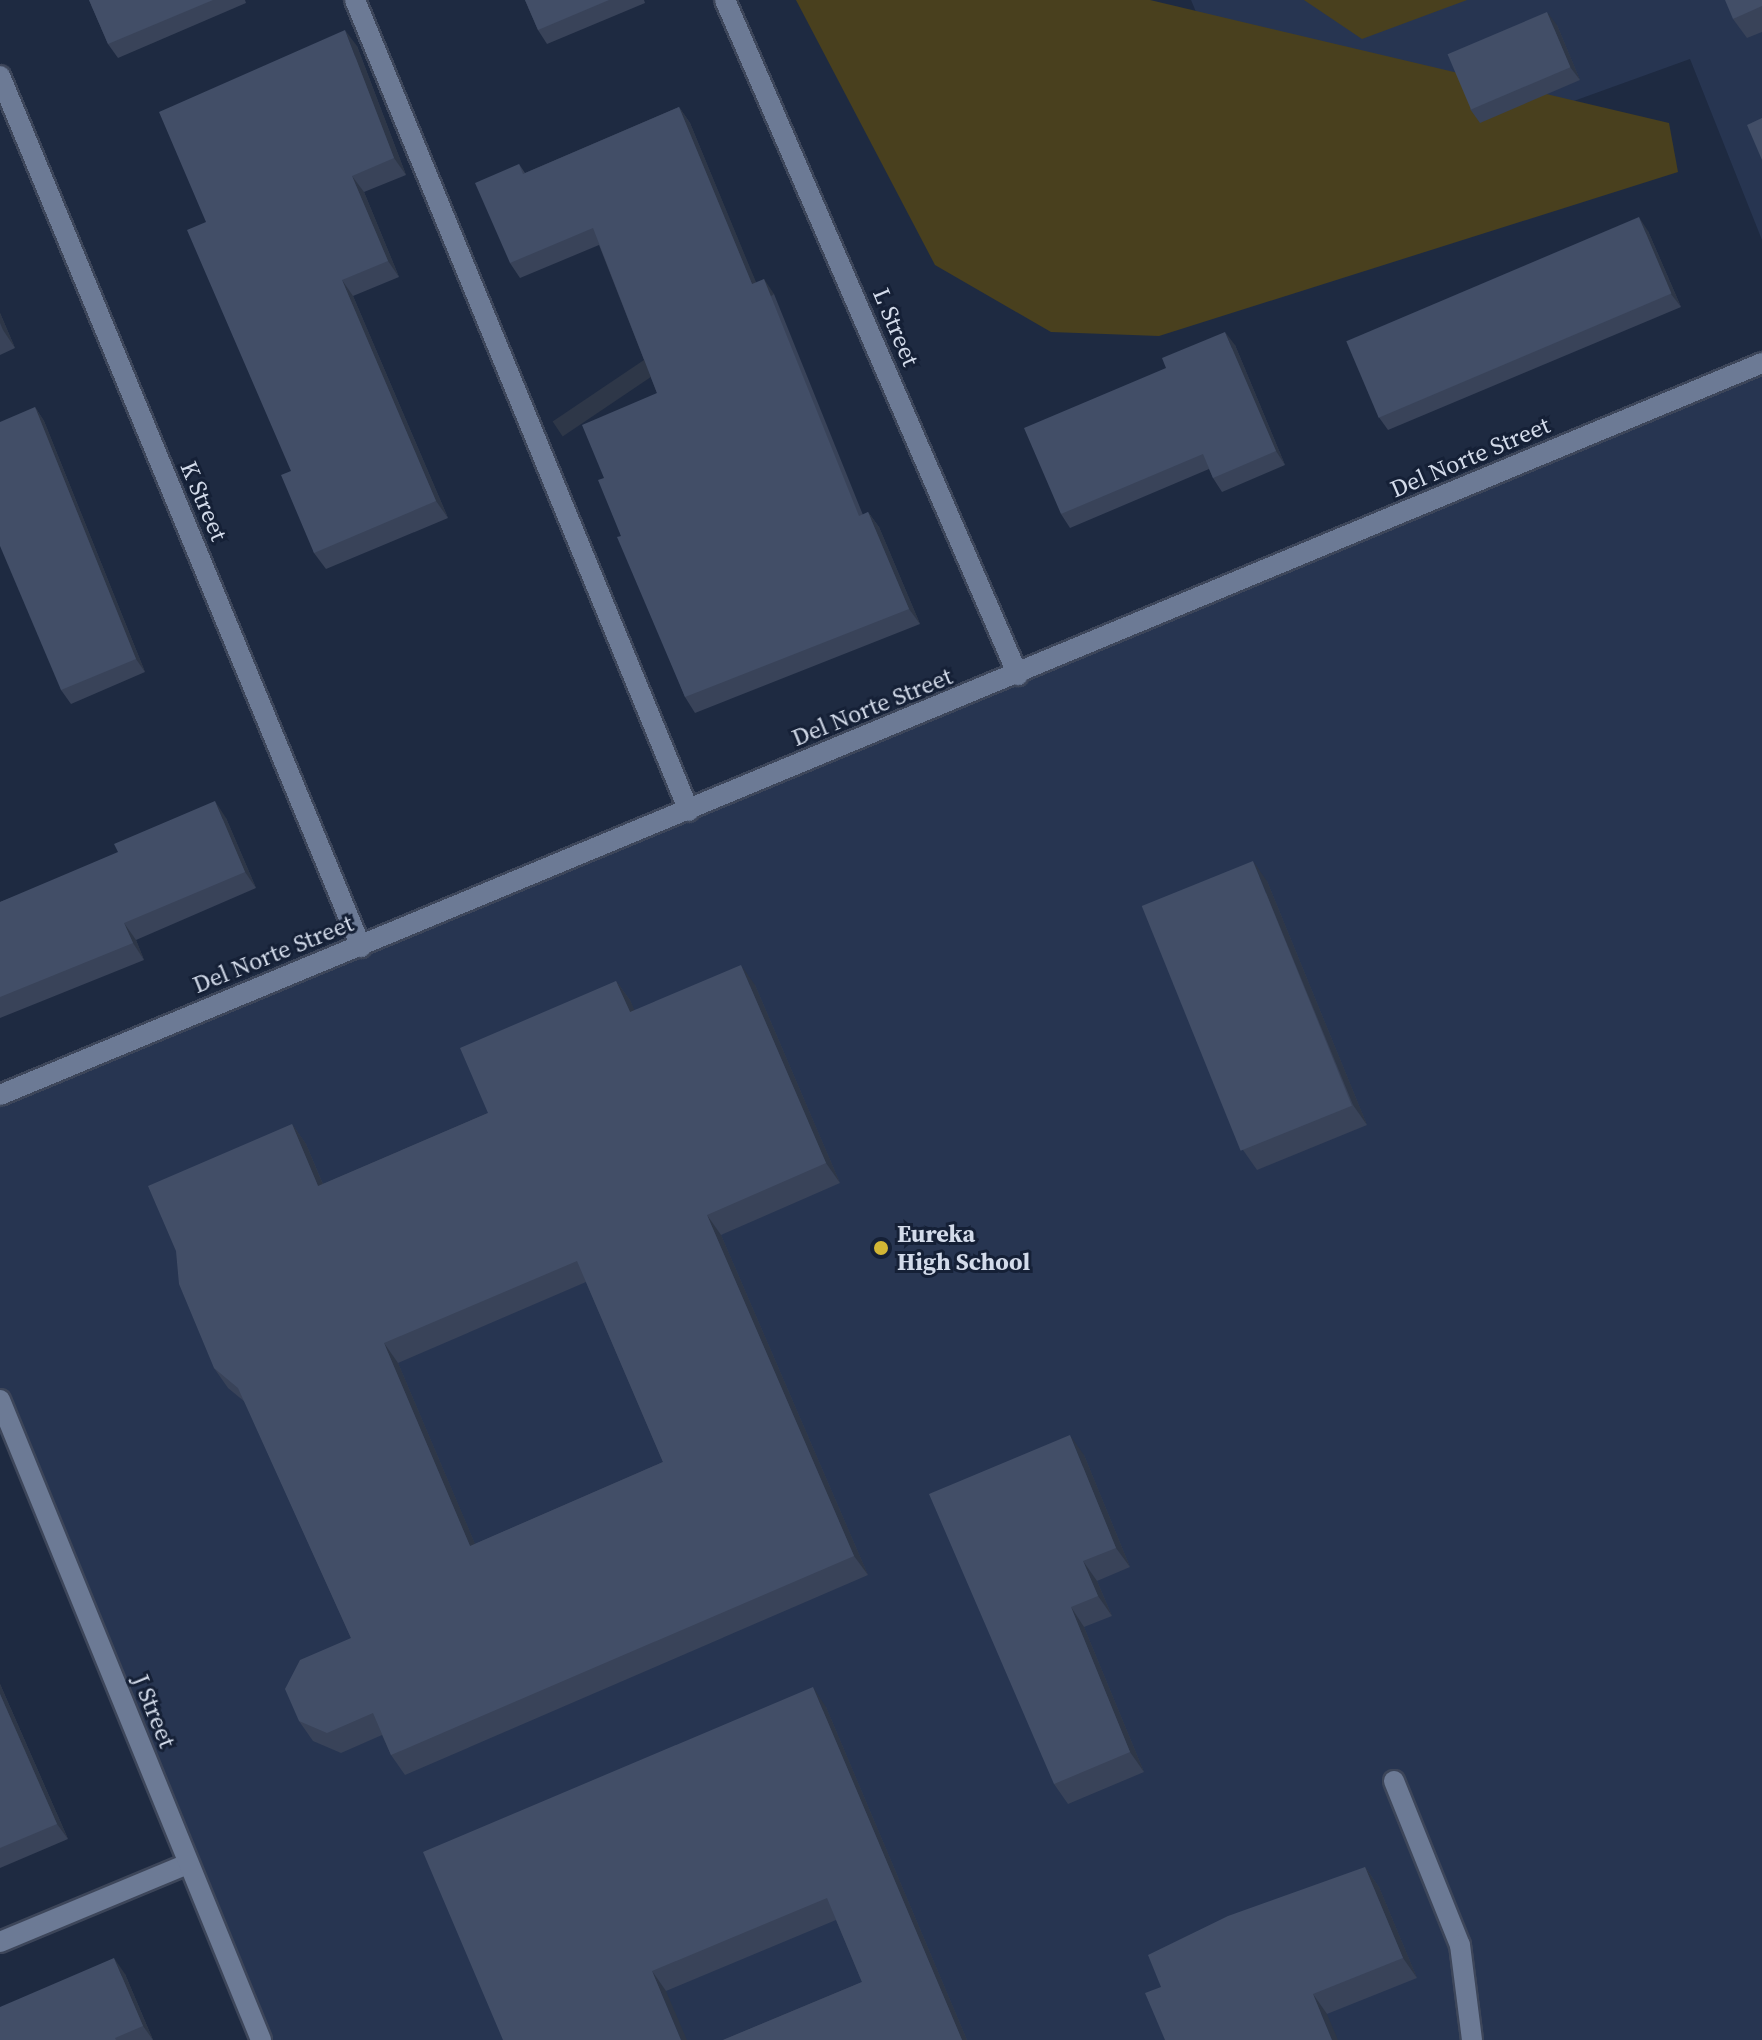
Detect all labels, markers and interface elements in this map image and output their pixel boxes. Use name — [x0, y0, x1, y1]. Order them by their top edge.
street label: L Street — [867, 284, 925, 370]
street label: Del Norte Street — [1386, 410, 1554, 504]
street label: K Street — [174, 457, 234, 545]
street label: Del Norte Street — [788, 662, 956, 752]
street label: Del Norte Street — [189, 909, 357, 999]
place label: Eureka High School — [897, 1220, 1030, 1276]
marker: Eureka High School — [872, 1239, 890, 1257]
street label: J Street — [126, 1670, 182, 1752]

